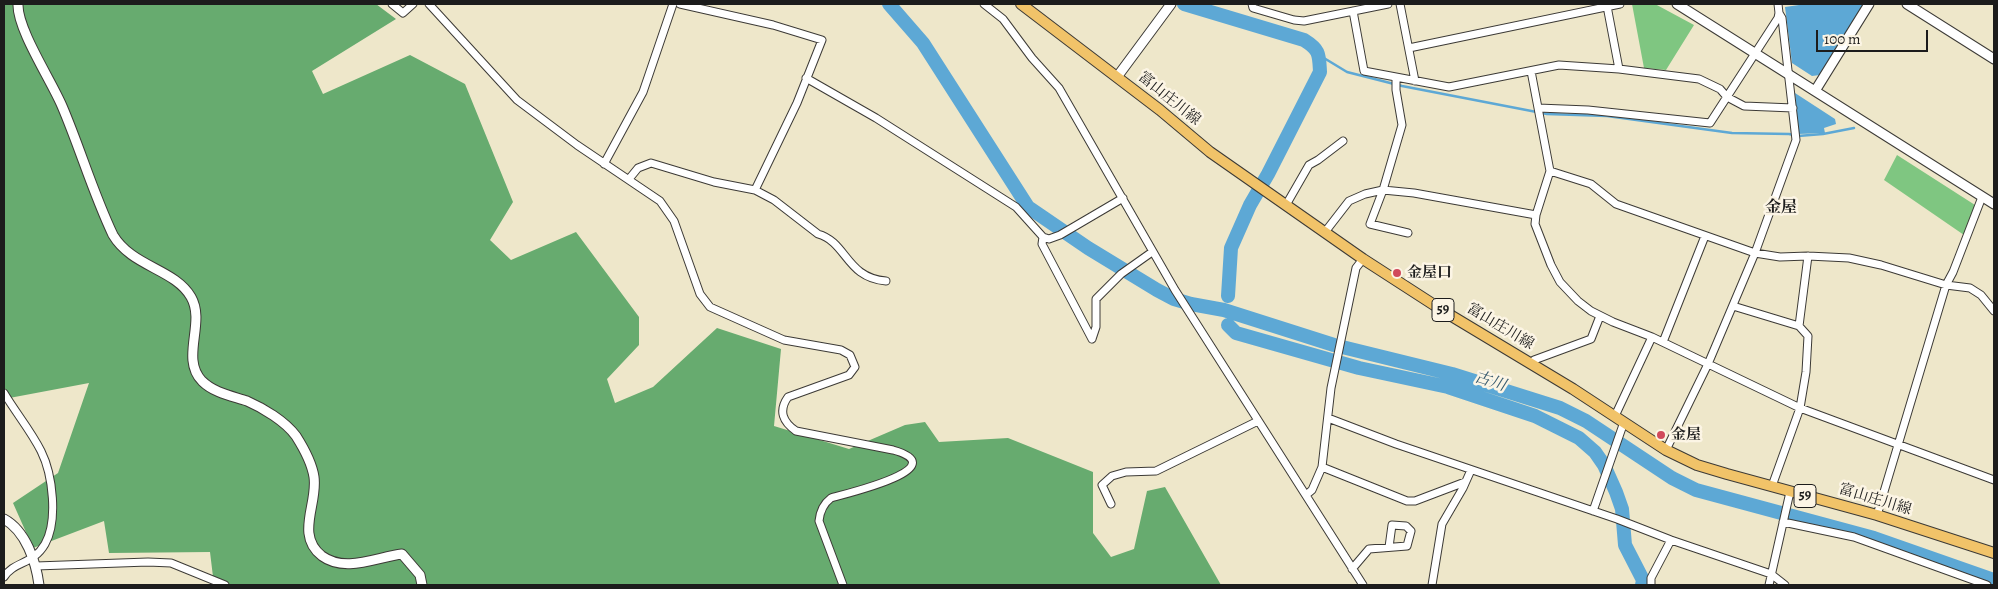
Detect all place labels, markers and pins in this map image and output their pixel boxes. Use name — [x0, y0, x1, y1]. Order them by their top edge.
place label: 金屋口 — [1407, 264, 1452, 282]
marker: 金屋口 — [1391, 267, 1403, 279]
place label: 金屋 — [1671, 426, 1701, 444]
marker: 金屋 — [1655, 429, 1667, 441]

